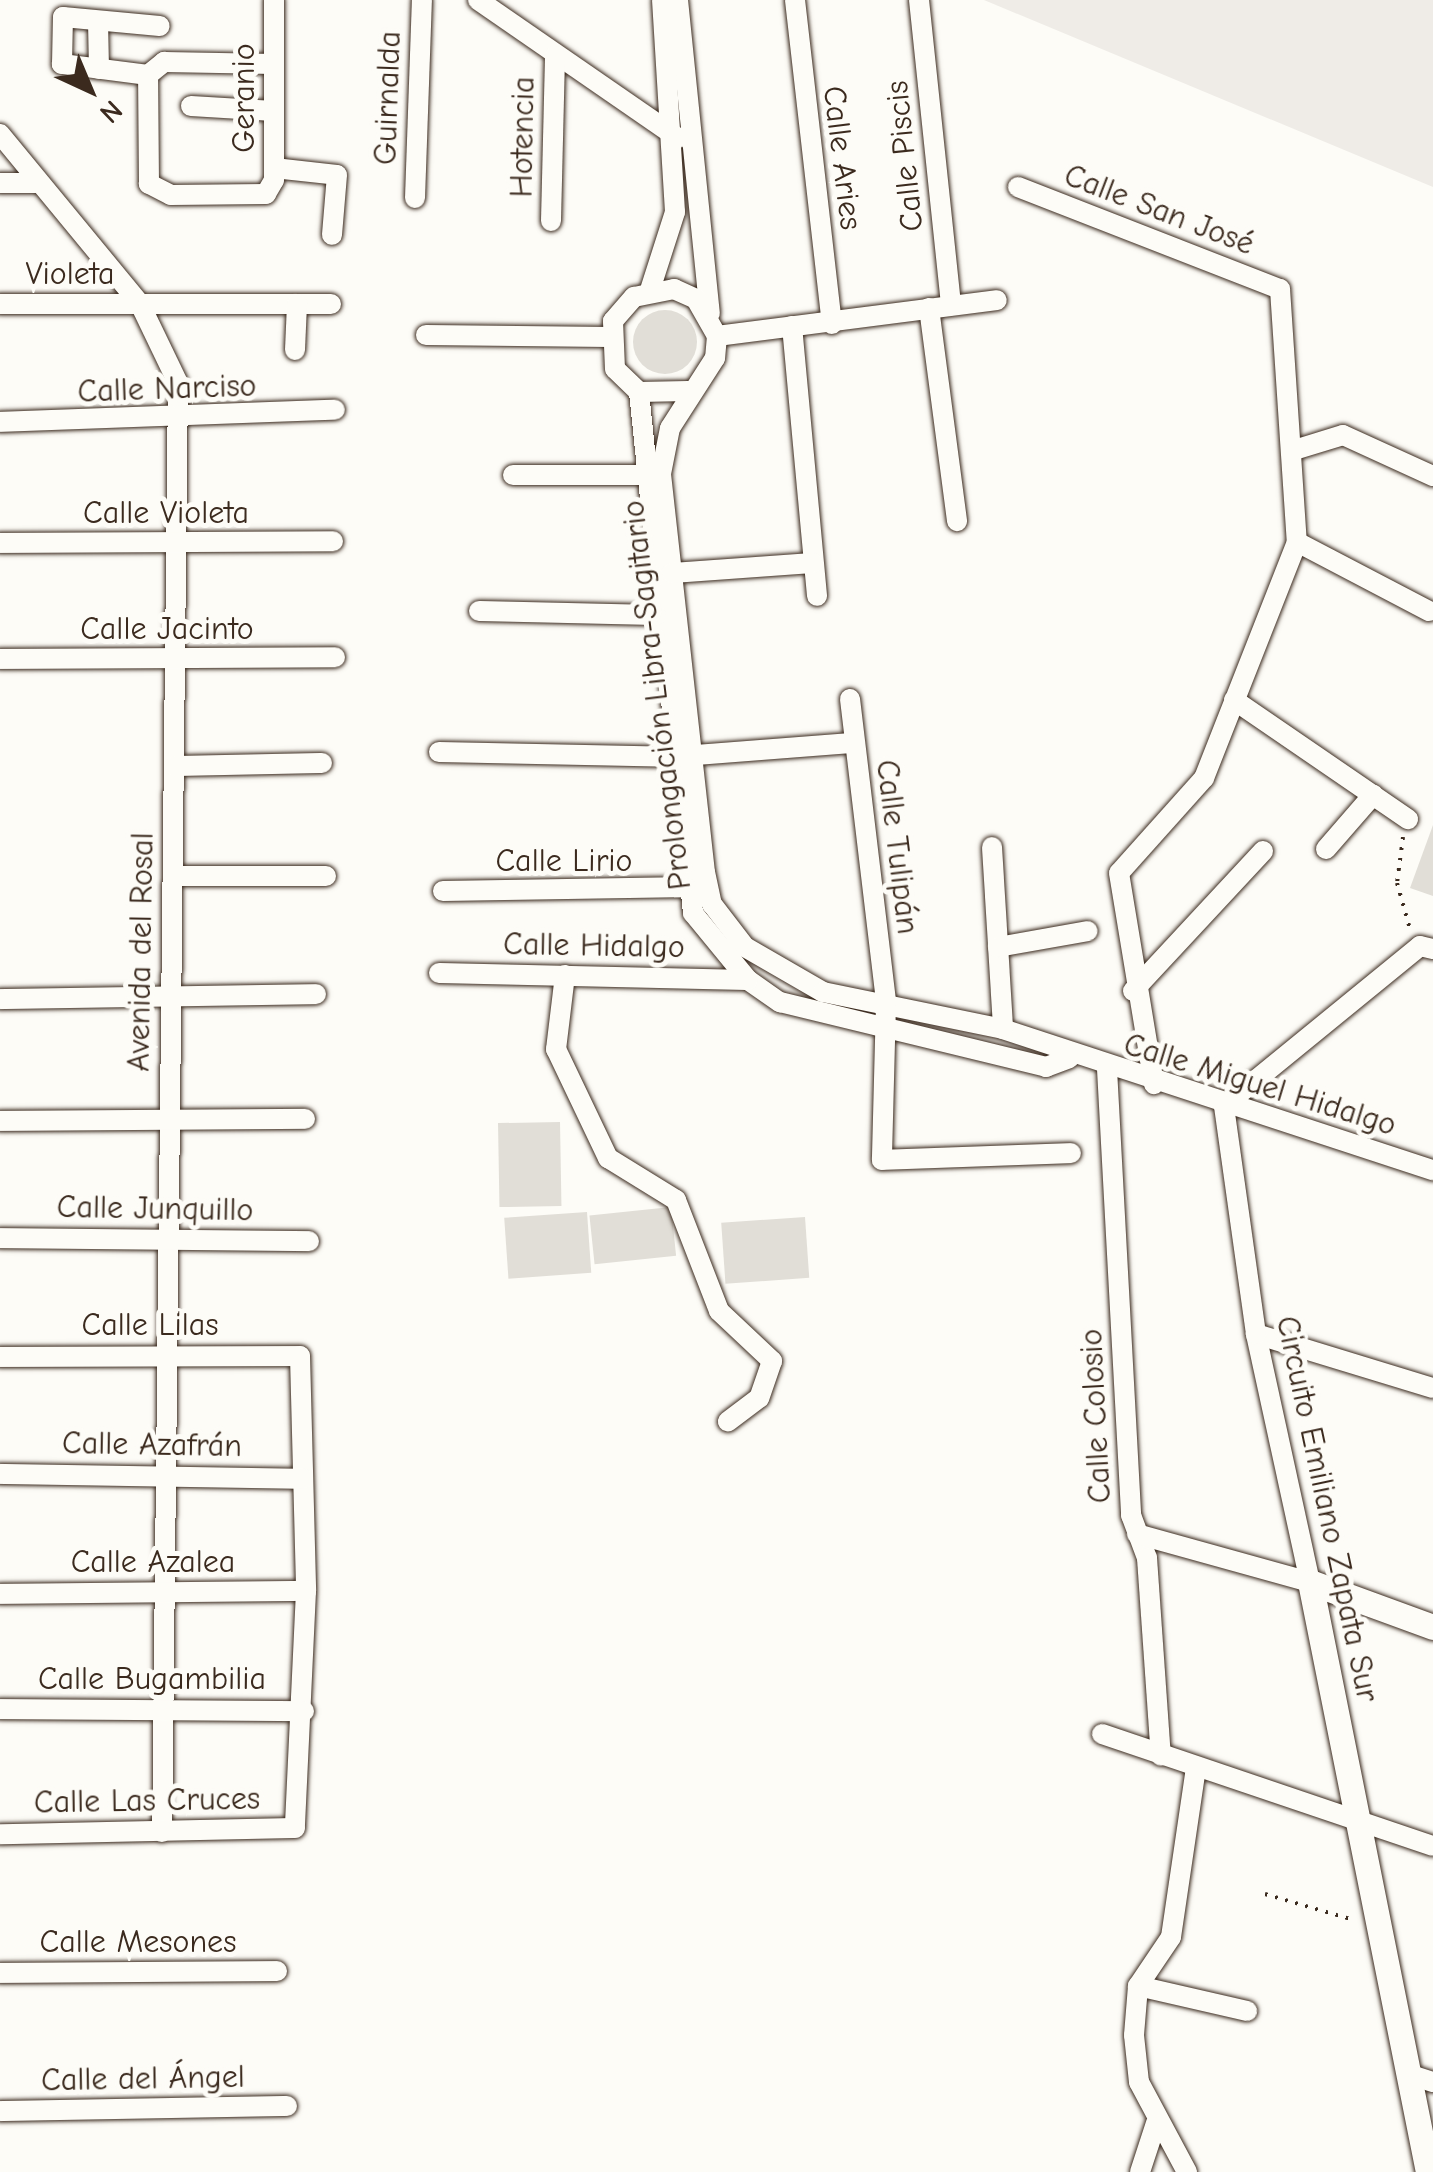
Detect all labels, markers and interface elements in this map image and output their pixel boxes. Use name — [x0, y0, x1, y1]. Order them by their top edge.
street label: Guirnalda — [366, 30, 410, 166]
north arrow — [40, 40, 140, 140]
street label: Geranio — [225, 43, 263, 153]
street label: Hotencia — [503, 76, 543, 198]
street label: Calle Piscis — [878, 79, 932, 233]
street label: Calle Aries — [814, 84, 870, 232]
text: N — [93, 94, 129, 129]
street label: Calle San José — [1059, 156, 1259, 264]
street label: Violeta — [25, 255, 115, 293]
street label: Calle Narciso — [77, 367, 257, 411]
street label: Calle Violeta — [83, 494, 249, 532]
street label: Prolongación Libra-Sagitario — [614, 498, 700, 892]
street label: Calle Jacinto — [80, 610, 254, 648]
street label: Calle Tulipán — [867, 758, 927, 936]
street label: Avenida del Rosal — [120, 832, 162, 1072]
street label: Calle Lirio — [495, 842, 633, 880]
street label: Calle Hidalgo — [503, 925, 685, 967]
street label: Calle Miguel Hidalgo — [1119, 1025, 1401, 1145]
street label: Calle Junquillo — [56, 1188, 254, 1230]
street label: Calle Lilas — [82, 1306, 218, 1344]
street label: Circuito Emiliano Zapata Sur — [1267, 1313, 1387, 1705]
street label: Calle Colosio — [1072, 1328, 1120, 1504]
street label: Calle Azafrán — [62, 1424, 242, 1466]
street label: Calle Azalea — [71, 1543, 235, 1581]
street label: Calle Bugambilia — [38, 1660, 266, 1698]
street label: Calle Las Cruces — [34, 1780, 260, 1822]
street label: Calle Mesones — [40, 1923, 236, 1961]
street label: Calle del Ángel — [41, 2058, 245, 2100]

